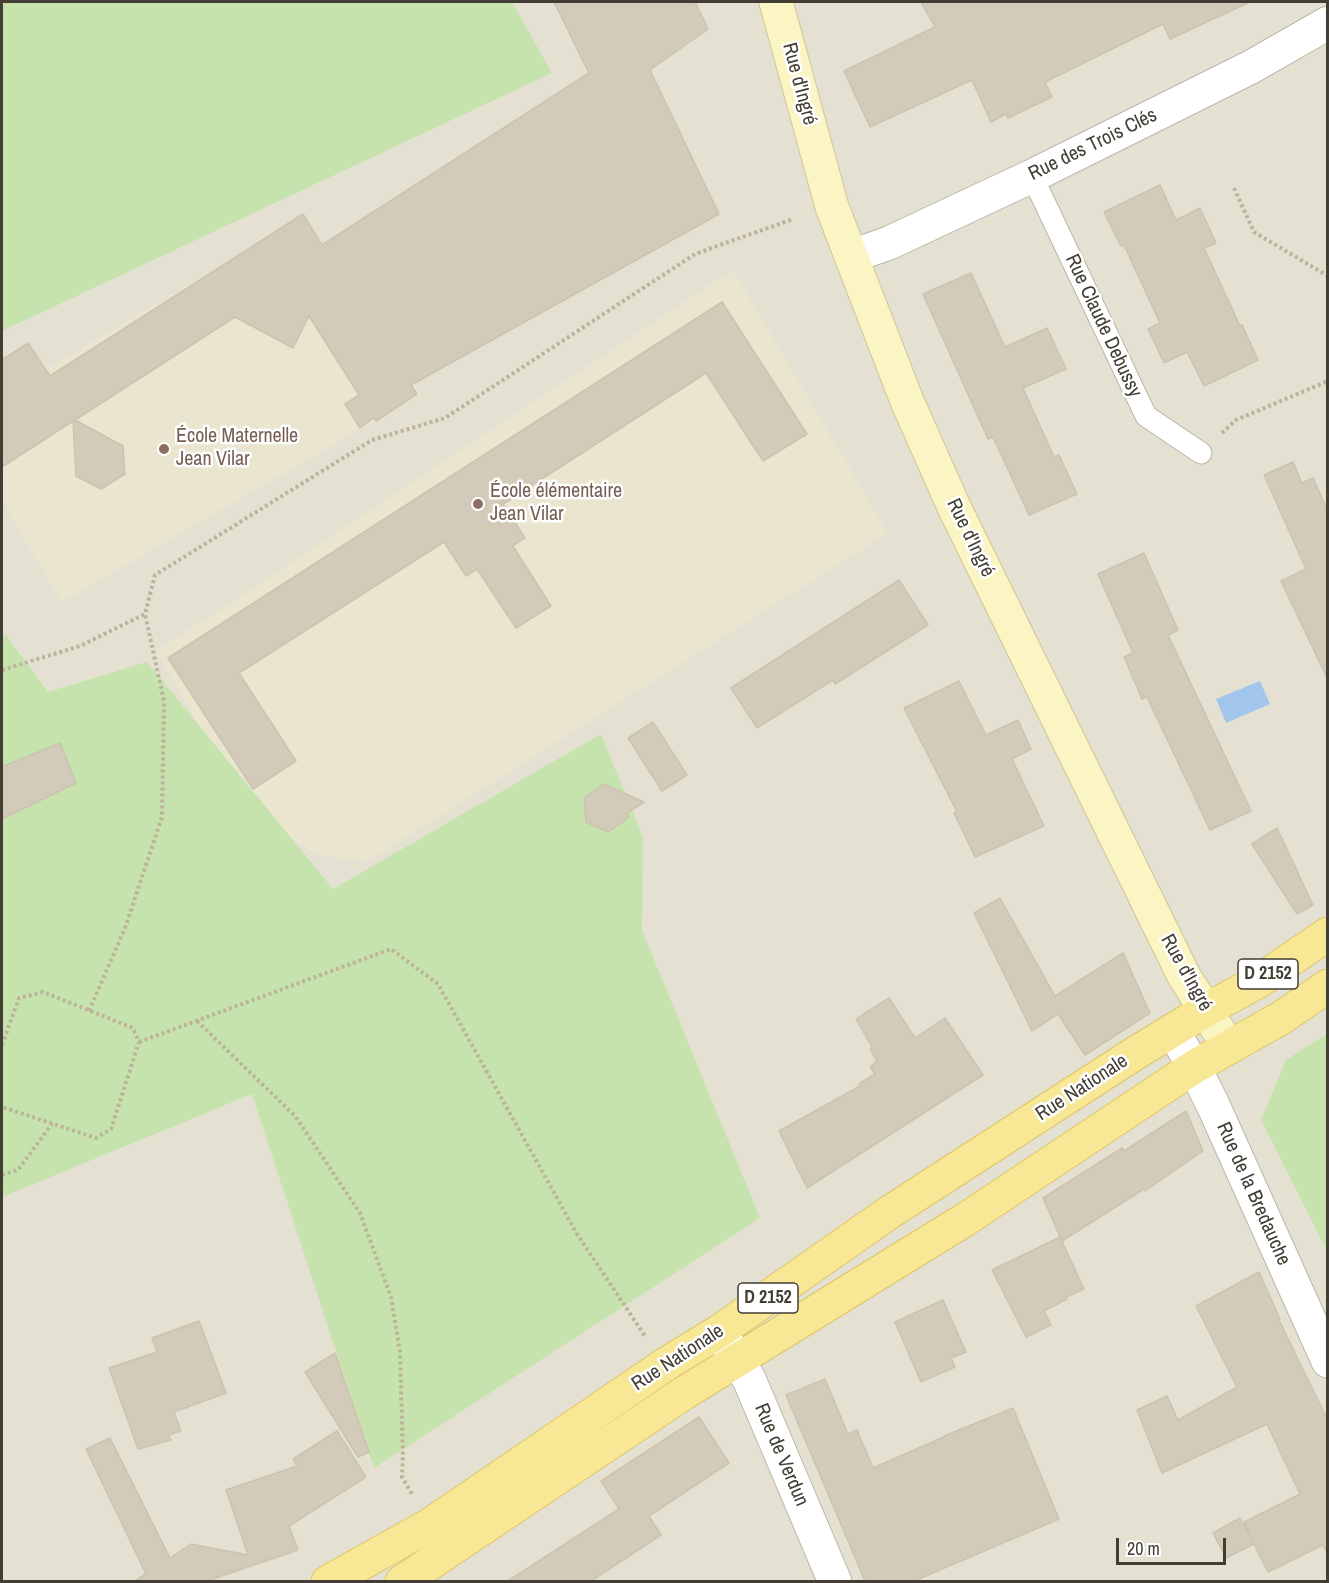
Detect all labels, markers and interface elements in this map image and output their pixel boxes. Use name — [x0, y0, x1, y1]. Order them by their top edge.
street label: Rue d'Ingré — [777, 40, 821, 128]
street label: Rue des Trois Clés — [1025, 104, 1161, 186]
street label: Rue Claude Debussy — [1059, 251, 1147, 401]
place label: École Maternelle Jean Vilar — [176, 425, 298, 472]
marker: École Maternelle Jean Vilar — [157, 442, 171, 456]
place label: École élémentaire Jean Vilar — [490, 480, 622, 527]
street label: Rue d'Ingré — [941, 495, 999, 581]
marker: École élémentaire Jean Vilar — [471, 497, 485, 511]
street label: Rue d'Ingré — [1155, 930, 1217, 1016]
road number: D 2152 — [1238, 959, 1298, 989]
street label: Rue Nationale — [1032, 1049, 1132, 1127]
street label: Rue de la Bredauche — [1211, 1119, 1295, 1269]
road number: D 2152 — [738, 1283, 798, 1313]
street label: Rue Nationale — [628, 1319, 728, 1397]
street label: Rue de Verdun — [749, 1400, 813, 1510]
scale bar — [1119, 1526, 1228, 1564]
text: 20 m — [1127, 1536, 1160, 1561]

